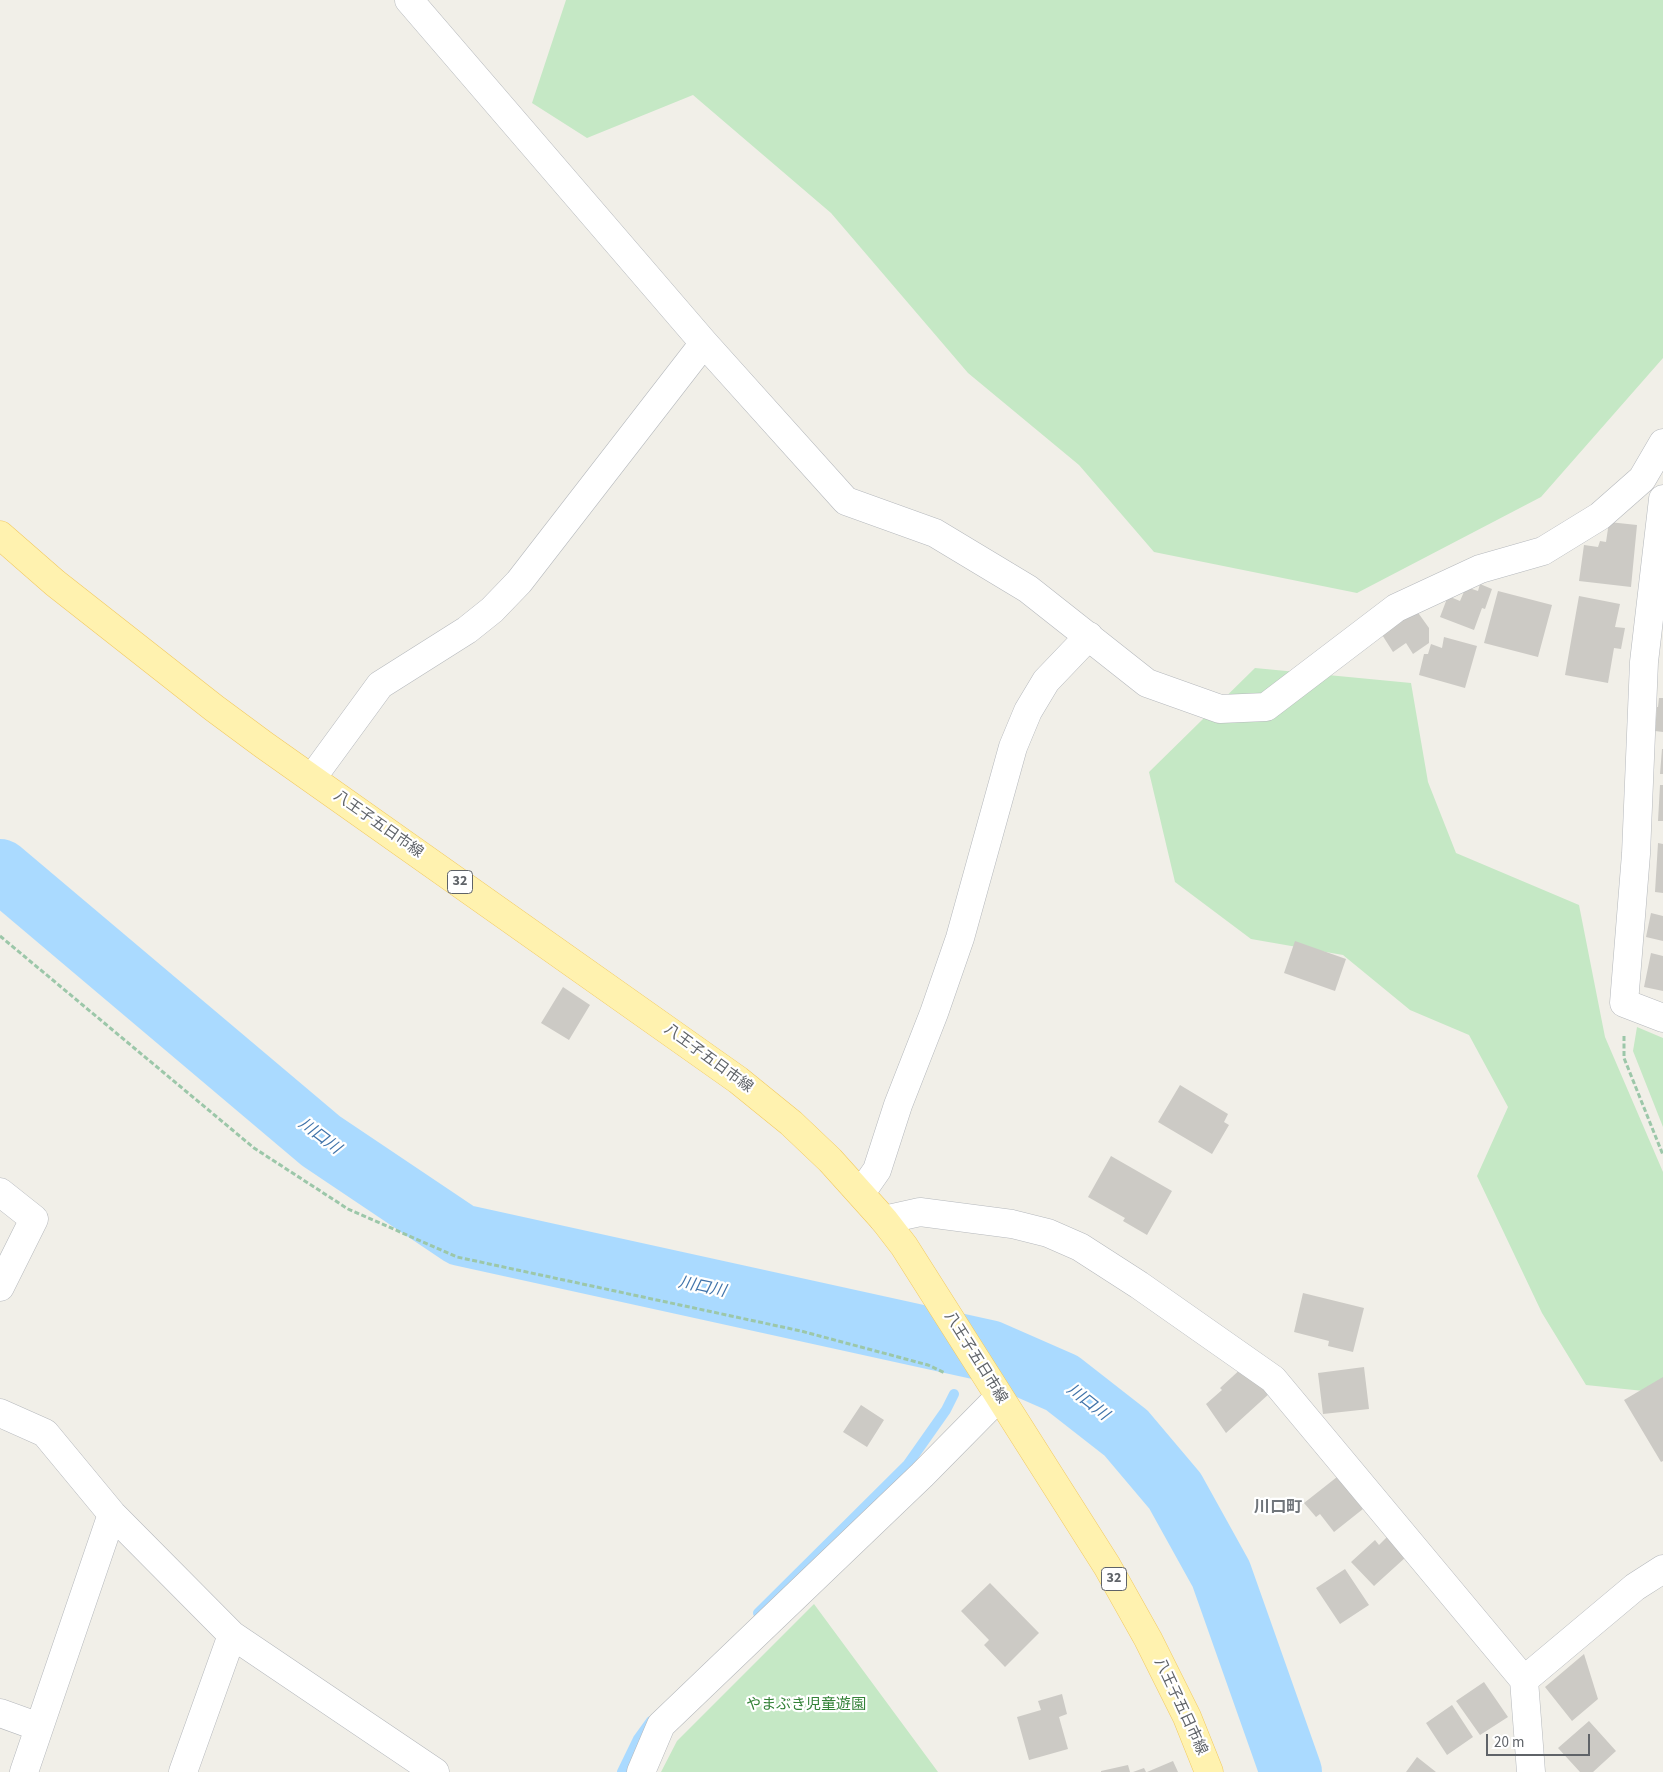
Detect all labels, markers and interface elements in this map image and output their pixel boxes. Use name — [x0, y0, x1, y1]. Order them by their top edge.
street label: 八王子五日市線 — [330, 788, 426, 862]
road number: 32 — [448, 870, 472, 894]
street label: 八王子五日市線 — [660, 1021, 756, 1097]
water label: 川口川 — [294, 1115, 344, 1159]
water label: 川口川 — [677, 1274, 727, 1302]
street label: 八王子五日市線 — [940, 1309, 1010, 1407]
water label: 川口川 — [1062, 1381, 1112, 1425]
district label: 川口町 — [1254, 1498, 1302, 1518]
road number: 32 — [1102, 1568, 1126, 1590]
street label: 八王子五日市線 — [1150, 1656, 1210, 1758]
park label: やまぶき児童遊園 — [746, 1697, 866, 1715]
scale bar — [1488, 1724, 1592, 1756]
text: 20 m — [1494, 1732, 1524, 1753]

